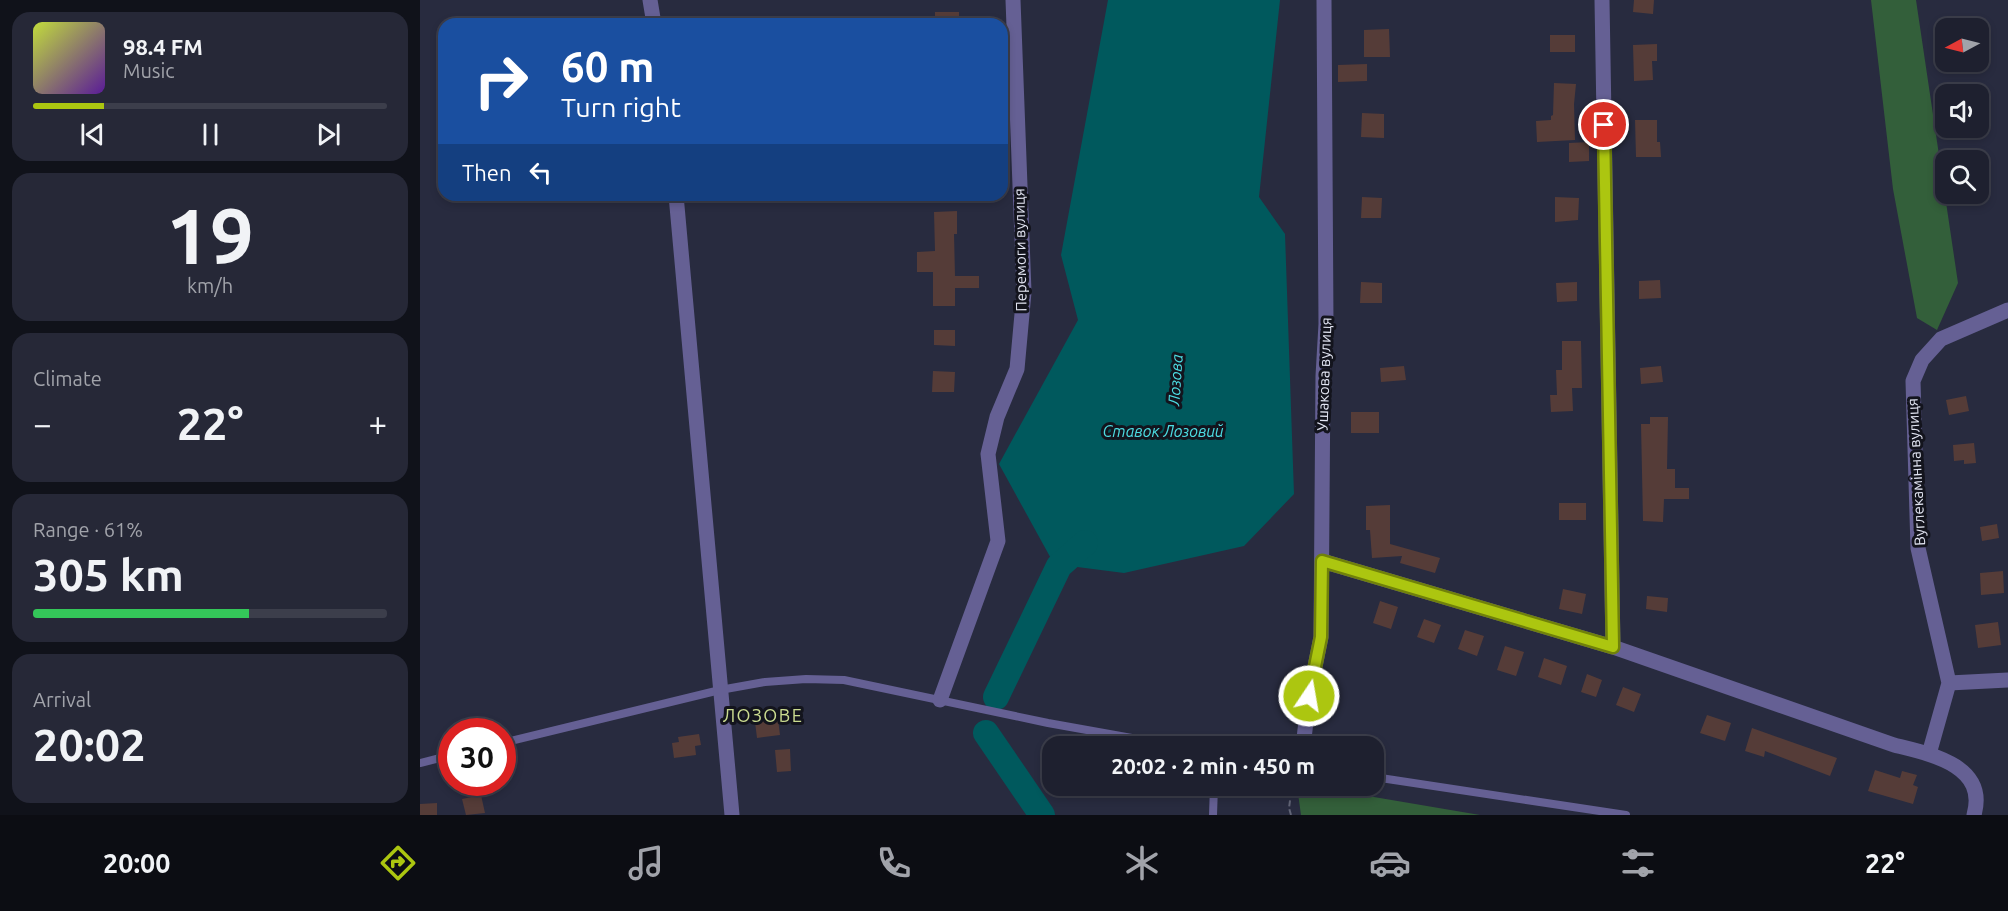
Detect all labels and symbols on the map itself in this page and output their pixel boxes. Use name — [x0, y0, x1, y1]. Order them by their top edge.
north arrow — [1935, 18, 1989, 72]
pin — [1578, 99, 1629, 150]
street label: Перемоги вулиця — [1010, 188, 1030, 312]
street label: Ушакова вулиця — [1314, 317, 1334, 431]
water label: Лозова — [1164, 353, 1186, 407]
street label: Вуглекамінна вулиця — [1904, 398, 1928, 546]
water label: Ставок Лозовий — [1102, 422, 1224, 440]
position arrow — [1277, 664, 1341, 728]
district label: ЛОЗОВЕ — [723, 705, 803, 725]
speed limit sign: 30 — [438, 718, 516, 796]

